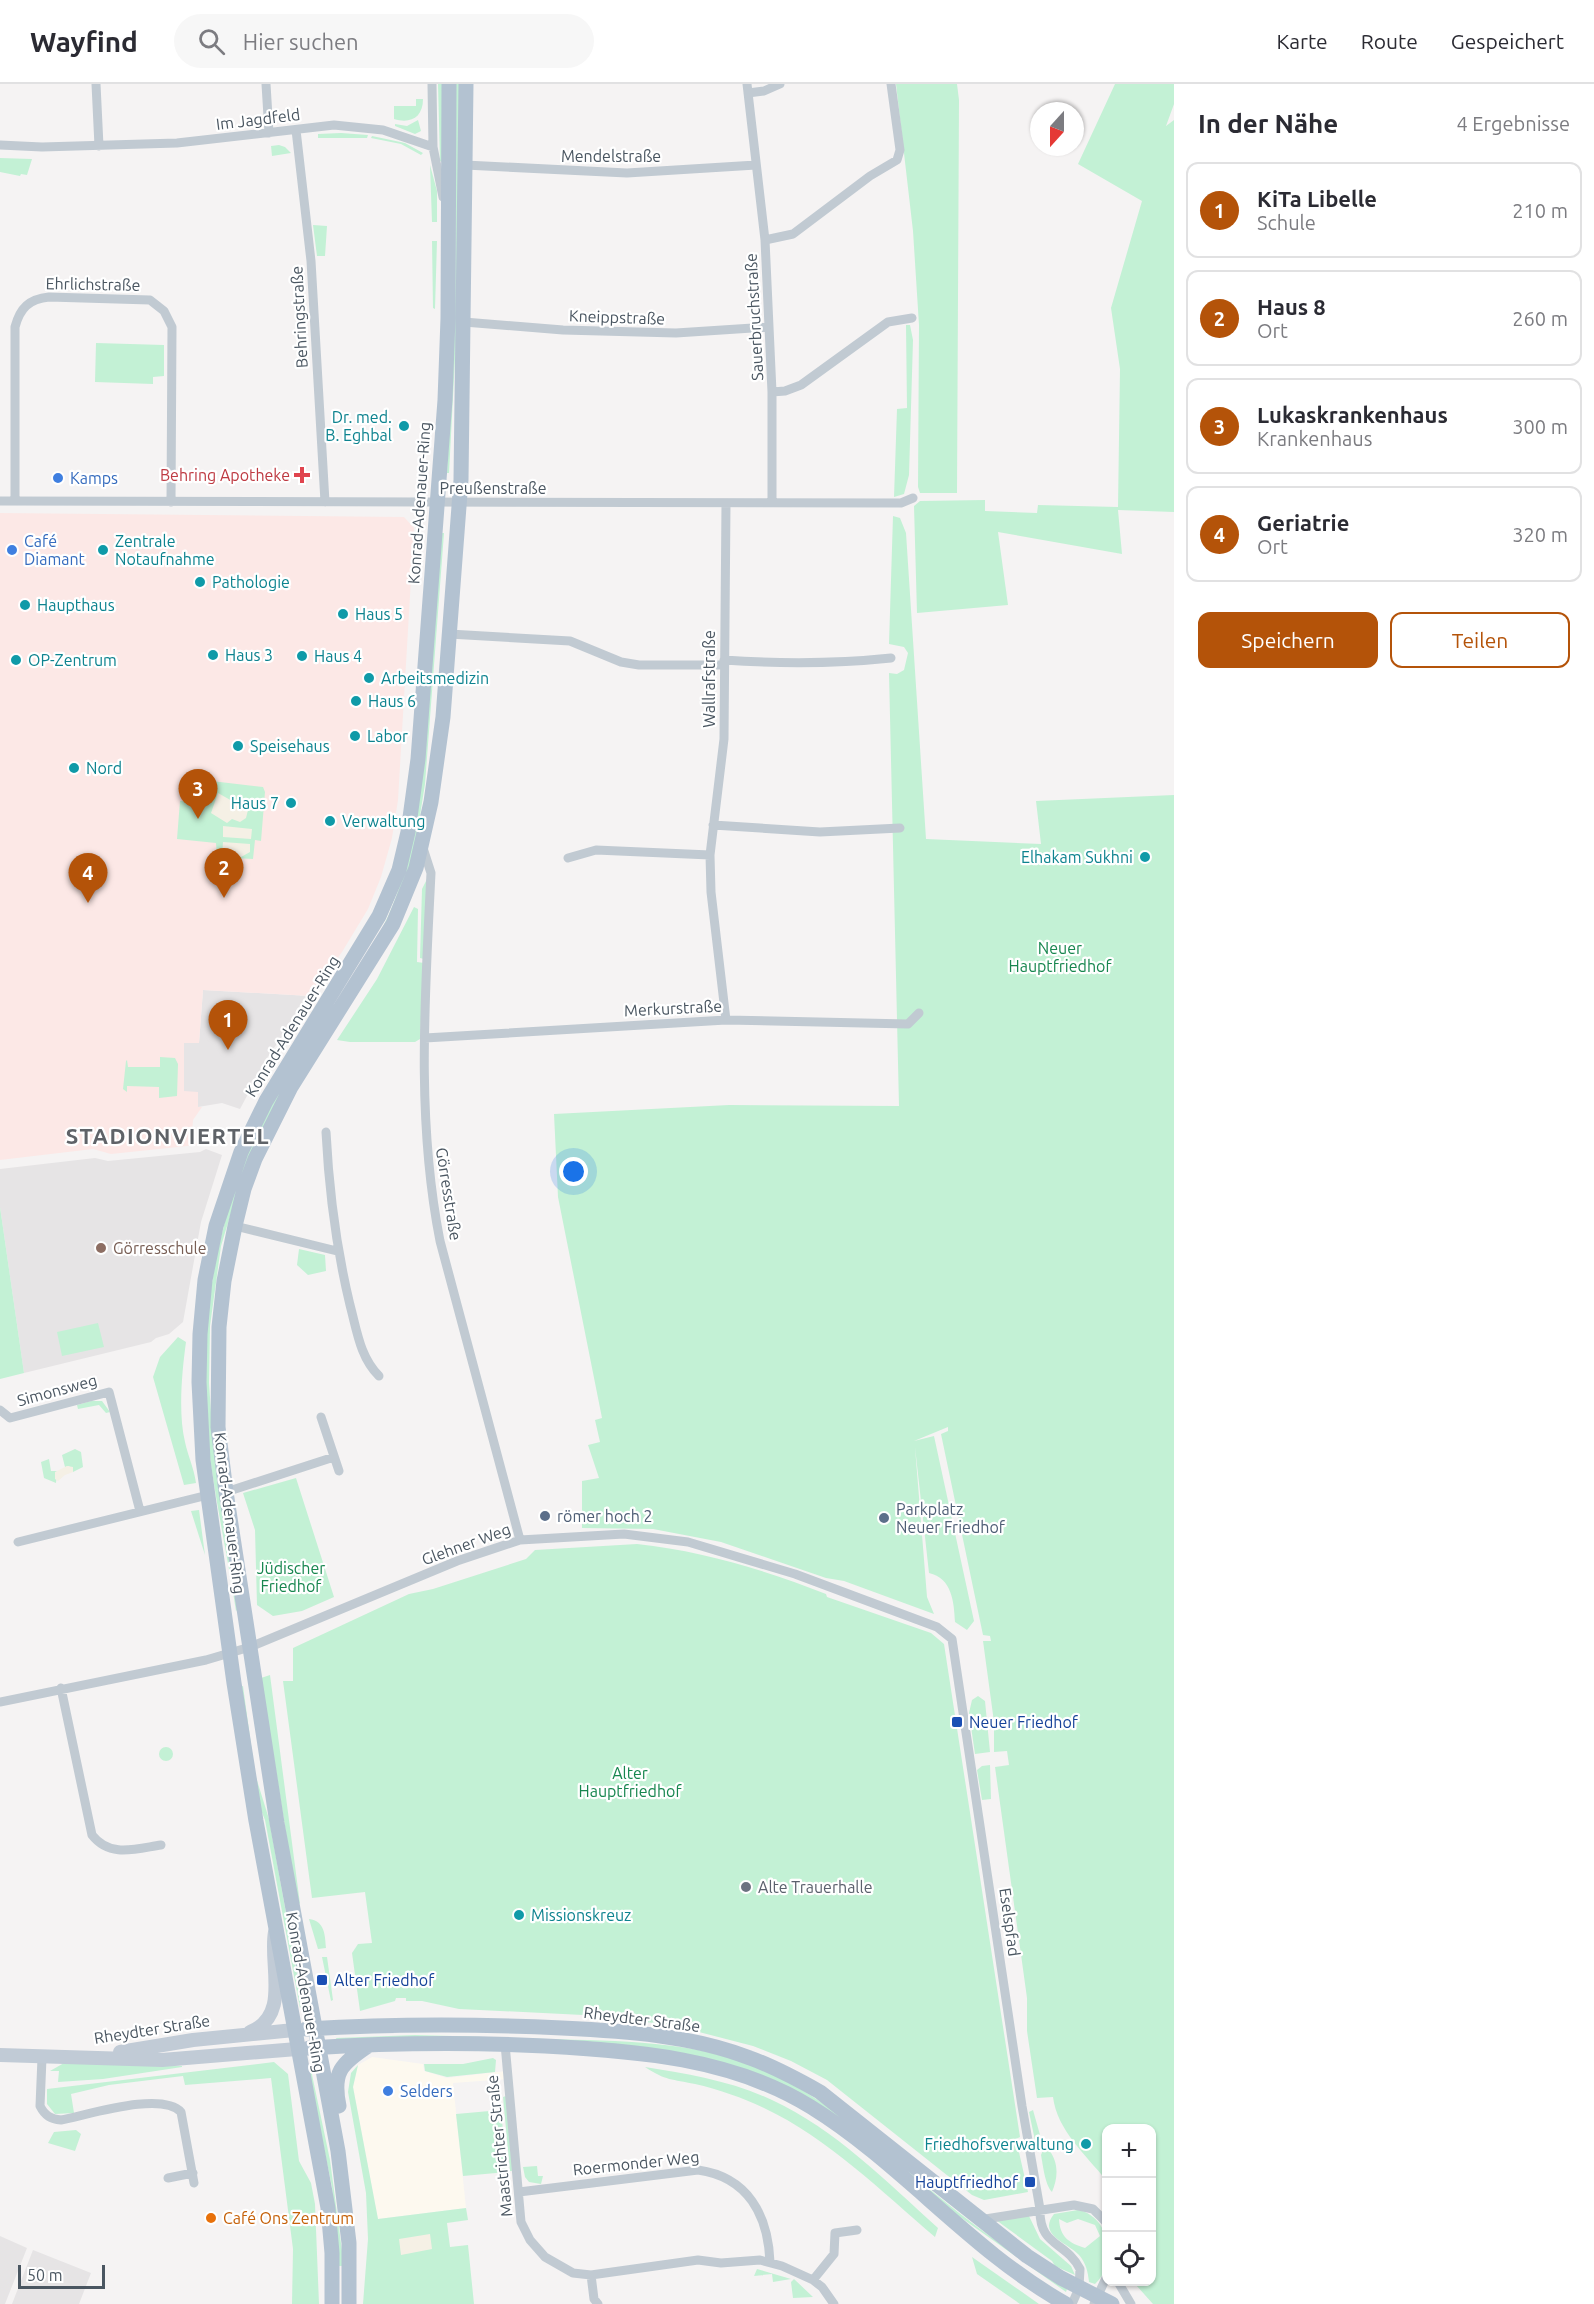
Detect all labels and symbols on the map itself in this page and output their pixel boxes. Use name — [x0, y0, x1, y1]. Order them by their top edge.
north arrow — [1030, 102, 1084, 156]
street label: Im Jagdfeld — [215, 105, 301, 133]
street label: Mendelstraße — [561, 147, 661, 165]
street label: Sauerbruchstraße — [742, 253, 766, 381]
street label: Behringstraße — [287, 265, 311, 369]
street label: Ehrlichstraße — [45, 274, 141, 294]
street label: Kneippstraße — [569, 306, 665, 328]
place label: Dr. med. B. Eghbal — [325, 408, 392, 444]
marker: Dr. med. B. Eghbal — [397, 419, 411, 433]
street label: Konrad-Adenauer-Ring — [404, 421, 434, 585]
place label: Behring Apotheke — [160, 466, 290, 484]
marker: Behring Apotheke — [295, 468, 309, 482]
place label: Kamps — [70, 469, 118, 487]
marker: Kamps — [51, 471, 65, 485]
street label: Preußenstraße — [439, 479, 547, 497]
place label: Café Diamant — [24, 532, 86, 568]
place label: Zentrale Notaufnahme — [115, 532, 215, 568]
marker: Café Diamant — [5, 543, 19, 557]
marker: Zentrale Notaufnahme — [96, 543, 110, 557]
place label: Pathologie — [212, 573, 290, 591]
marker: Pathologie — [193, 575, 207, 589]
place label: Haupthaus — [37, 596, 115, 614]
marker: Haupthaus — [18, 598, 32, 612]
place label: Haus 5 — [355, 605, 403, 623]
marker: Haus 5 — [336, 607, 350, 621]
street label: Wallrafstraße — [700, 630, 718, 728]
place label: Haus 3 — [225, 646, 273, 664]
place label: Haus 4 — [314, 647, 362, 665]
marker: Haus 3 — [206, 648, 220, 662]
marker: Haus 4 — [295, 649, 309, 663]
place label: OP-Zentrum — [28, 651, 117, 669]
marker: OP-Zentrum — [9, 653, 23, 667]
place label: Arbeitsmedizin — [381, 669, 489, 687]
marker: Arbeitsmedizin — [362, 671, 376, 685]
place label: Haus 6 — [368, 692, 416, 710]
marker: Haus 6 — [349, 694, 363, 708]
place label: Labor — [367, 727, 408, 745]
marker: Labor — [348, 729, 362, 743]
place label: Speisehaus — [250, 737, 330, 755]
marker: Speisehaus — [231, 739, 245, 753]
place label: Nord — [86, 759, 122, 777]
marker: Nord — [67, 761, 81, 775]
pin: 3 — [178, 770, 218, 819]
place label: Haus 7 — [231, 794, 279, 812]
marker: Haus 7 — [284, 796, 298, 810]
place label: Verwaltung — [342, 812, 425, 830]
marker: Verwaltung — [323, 814, 337, 828]
pin: 2 — [204, 848, 244, 898]
place label: Elhakam Sukhni — [1021, 848, 1133, 866]
marker: Elhakam Sukhni — [1138, 850, 1152, 864]
pin: 4 — [68, 854, 107, 903]
park label: Neuer Hauptfriedhof — [1009, 939, 1112, 975]
street label: Konrad-Adenauer-Ring — [241, 952, 343, 1100]
street label: Merkurstraße — [624, 996, 722, 1020]
pin: 1 — [208, 1000, 248, 1050]
district label: STADIONVIERTEL — [66, 1123, 270, 1148]
street label: Görresstraße — [433, 1146, 465, 1242]
your location — [559, 1157, 588, 1186]
place label: Görresschule — [113, 1239, 207, 1257]
marker: Görresschule — [94, 1241, 108, 1255]
street label: Simonsweg — [15, 1371, 99, 1409]
street label: Konrad-Adenauer-Ring — [211, 1431, 249, 1595]
place label: Parkplatz Neuer Friedhof — [896, 1500, 1006, 1536]
place label: römer hoch 2 — [557, 1507, 653, 1525]
marker: römer hoch 2 — [538, 1509, 552, 1523]
marker: Parkplatz Neuer Friedhof — [877, 1511, 891, 1525]
street label: Glehner Weg — [419, 1520, 513, 1568]
park label: Jüdischer Friedhof — [257, 1559, 325, 1595]
place label: Neuer Friedhof — [969, 1713, 1079, 1731]
marker: Neuer Friedhof — [950, 1715, 964, 1729]
park label: Alter Hauptfriedhof — [579, 1764, 682, 1800]
place label: Alte Trauerhalle — [758, 1878, 873, 1896]
marker: Alte Trauerhalle — [739, 1880, 753, 1894]
street label: Eselspfad — [996, 1887, 1024, 1957]
place label: Missionskreuz — [531, 1906, 631, 1924]
marker: Missionskreuz — [512, 1908, 526, 1922]
street label: Konrad-Adenauer-Ring — [283, 1910, 329, 2074]
place label: Alter Friedhof — [334, 1971, 435, 1989]
marker: Alter Friedhof — [315, 1973, 329, 1987]
street label: Rheydter Straße — [583, 2003, 701, 2035]
street label: Rheydter Straße — [93, 2011, 211, 2047]
street label: Maastrichter Straße — [483, 2074, 515, 2218]
place label: Selders — [400, 2082, 453, 2100]
marker: Selders — [381, 2084, 395, 2098]
place label: Friedhofsverwaltung — [925, 2135, 1074, 2153]
marker: Friedhofsverwaltung — [1079, 2137, 1093, 2151]
street label: Roermonder Weg — [572, 2147, 700, 2179]
place label: Hauptfriedhof — [915, 2173, 1019, 2191]
marker: Hauptfriedhof — [1023, 2175, 1037, 2189]
place label: Café Ons Zentrum — [223, 2209, 354, 2227]
marker: Café Ons Zentrum — [204, 2211, 218, 2225]
scale bar — [18, 2262, 105, 2290]

